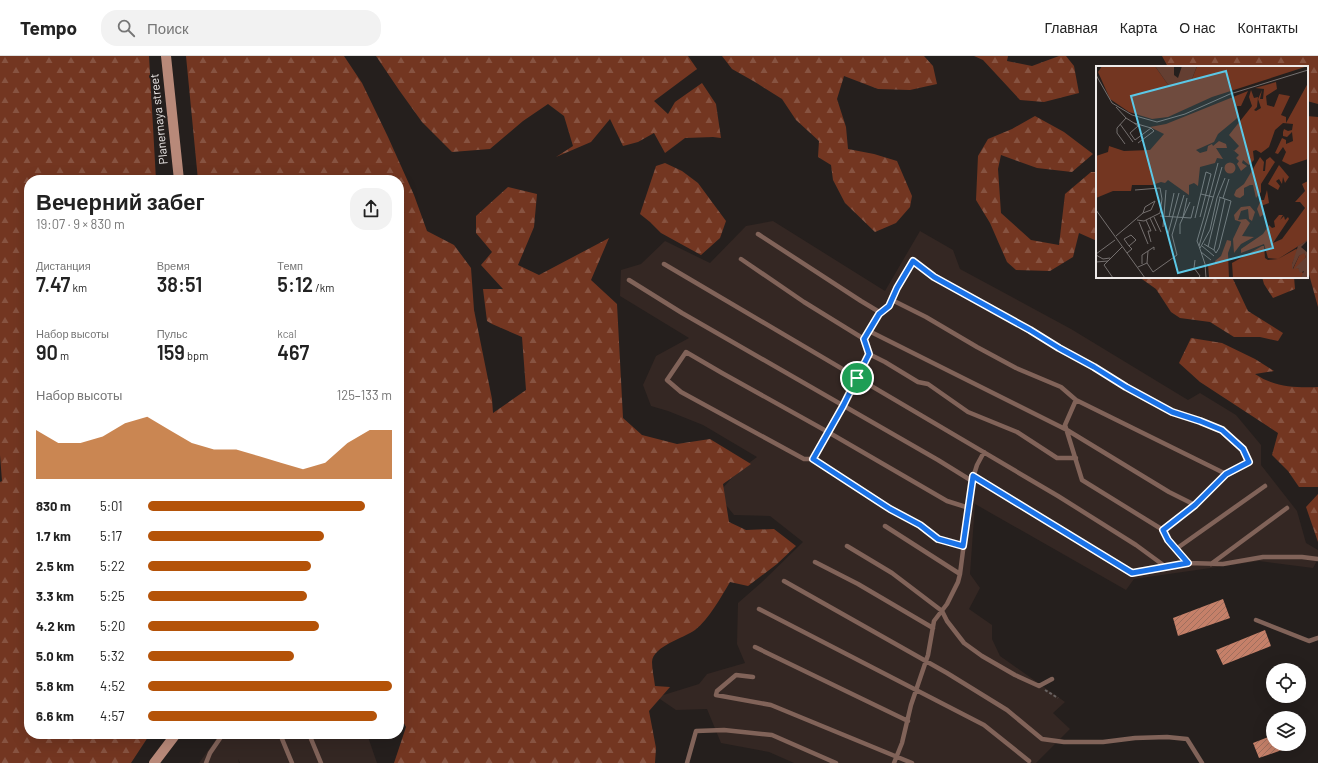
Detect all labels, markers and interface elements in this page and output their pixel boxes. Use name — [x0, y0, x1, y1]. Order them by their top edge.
search box — [101, 10, 381, 46]
text: Tempo — [20, 16, 77, 39]
icon: search — [115, 17, 137, 39]
text: Поиск — [147, 19, 189, 37]
text: Главная — [1045, 19, 1098, 36]
text: Карта — [1120, 19, 1157, 36]
text: О нас — [1179, 19, 1216, 36]
text: Контакты — [1238, 19, 1298, 36]
inset map — [1096, 66, 1308, 278]
street label: Planernaya street — [146, 73, 170, 165]
text: Вечерний забег — [36, 188, 205, 214]
button: share — [350, 188, 392, 230]
text: 19:07 · 9 × 830 m — [36, 216, 125, 232]
text: Дистанция — [36, 259, 91, 272]
text: Время — [157, 259, 190, 272]
text: Темп — [277, 259, 303, 272]
text: 7.47 — [36, 272, 70, 296]
text: 38:51 — [157, 272, 202, 296]
text: 5:12 — [277, 272, 313, 296]
text: km — [70, 281, 87, 294]
text: /km — [313, 281, 334, 294]
text: Набор высоты — [36, 327, 109, 340]
text: Пульс — [157, 327, 187, 340]
text: kcal — [277, 327, 297, 340]
text: 90 — [36, 340, 58, 364]
text: 159 — [157, 340, 185, 364]
text: 467 — [277, 340, 309, 364]
text: m — [58, 349, 69, 362]
text: bpm — [185, 349, 208, 362]
pin — [840, 361, 874, 395]
icon: arrive — [846, 367, 868, 389]
text: Набор высоты — [36, 387, 122, 403]
text: 125–133 m — [337, 387, 392, 403]
text: 830 m — [36, 498, 71, 514]
text: 5:01 — [100, 498, 123, 514]
text: 1.7 km — [36, 528, 71, 544]
text: 5:17 — [100, 528, 122, 544]
text: 2.5 km — [36, 558, 74, 574]
text: 5:22 — [100, 558, 125, 574]
text: 3.3 km — [36, 588, 74, 604]
text: 5:25 — [100, 588, 125, 604]
text: 4.2 km — [36, 618, 75, 634]
text: 5:20 — [100, 618, 125, 634]
text: 5.0 km — [36, 648, 74, 664]
text: 5:32 — [100, 648, 125, 664]
map controls — [1266, 663, 1306, 751]
button: locate — [1266, 663, 1306, 703]
text: 5.8 km — [36, 678, 74, 694]
text: 4:52 — [100, 678, 125, 694]
text: 6.6 km — [36, 708, 74, 724]
text: 4:57 — [100, 708, 124, 724]
button: layers — [1266, 711, 1306, 751]

